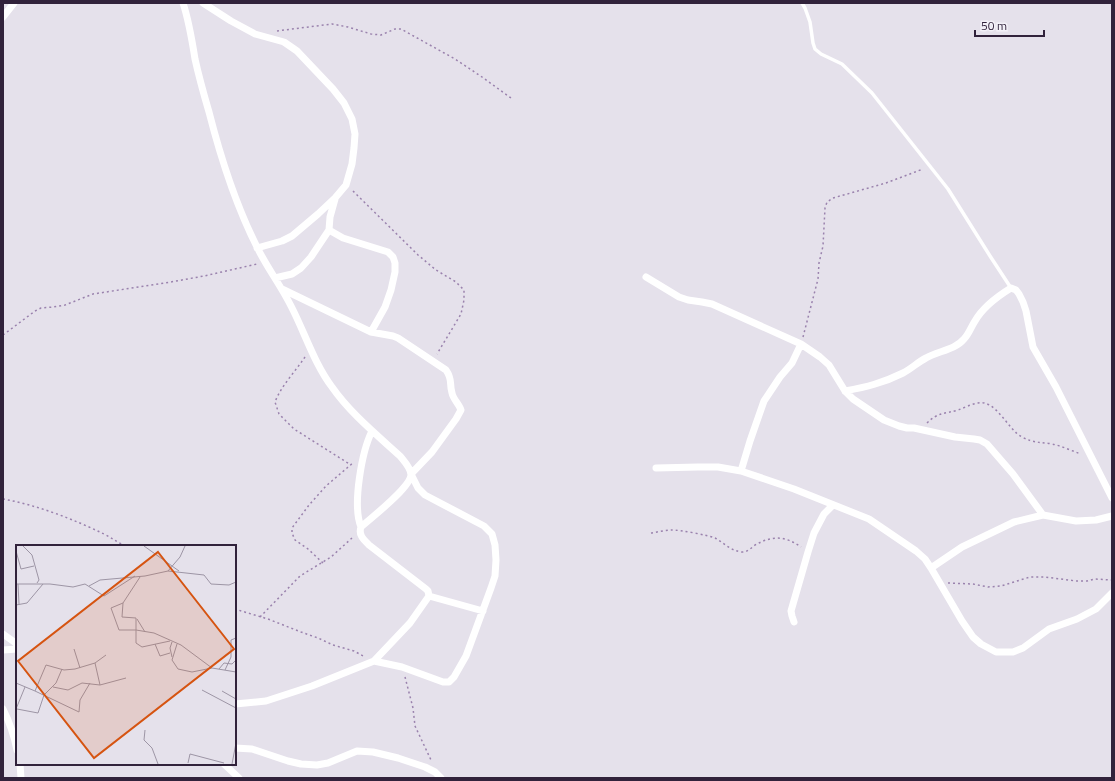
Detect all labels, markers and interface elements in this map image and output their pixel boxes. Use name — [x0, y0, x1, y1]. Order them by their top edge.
scale bar — [975, 12, 1044, 38]
text: 50 m — [981, 16, 1007, 35]
inset map — [16, 545, 236, 765]

